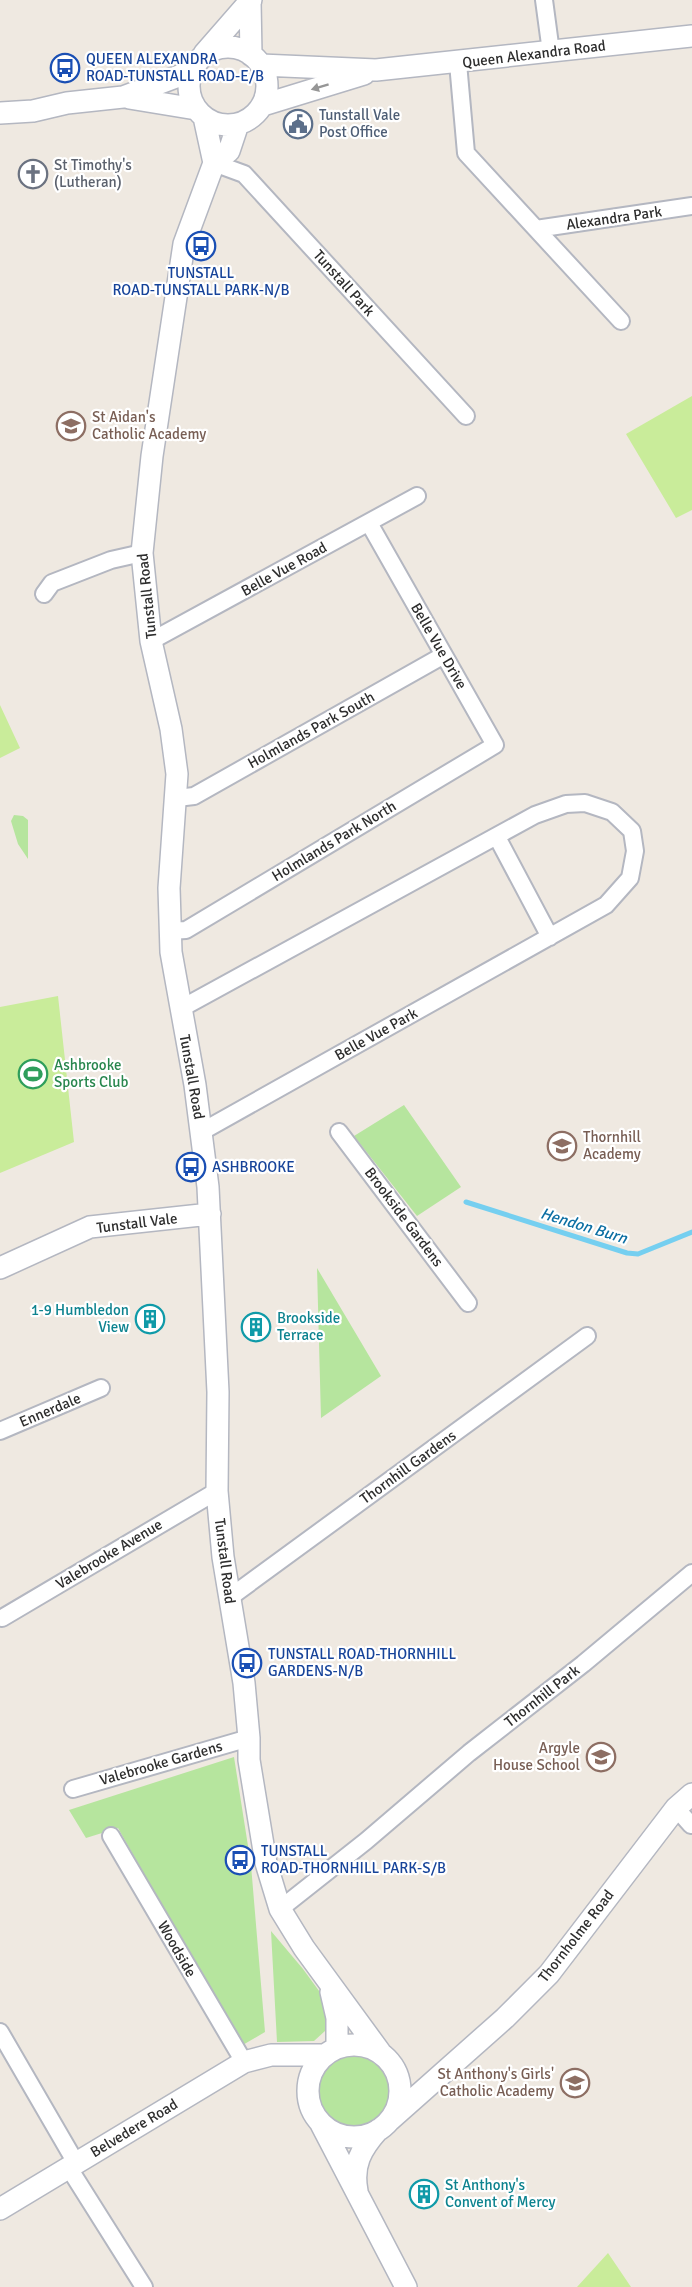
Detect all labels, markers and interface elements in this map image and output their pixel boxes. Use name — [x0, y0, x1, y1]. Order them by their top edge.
street label: Queen Alexandra Road — [461, 36, 607, 72]
place label: QUEEN ALEXANDRA ROAD-TUNSTALL ROAD-E/B — [86, 50, 264, 85]
bus stop icon: QUEEN ALEXANDRA ROAD-TUNSTALL ROAD-E/B — [49, 52, 81, 84]
one-way arrow — [311, 83, 329, 92]
place label: Tunstall Vale Post Office — [319, 106, 400, 141]
public building icon: Tunstall Vale Post Office — [282, 108, 314, 140]
place label: St Timothy's (Lutheran) — [54, 156, 132, 191]
church icon: St Timothy's (Lutheran) — [17, 158, 49, 190]
street label: Alexandra Park — [565, 202, 663, 234]
bus stop icon: TUNSTALL ROAD-TUNSTALL PARK-N/B — [185, 230, 217, 262]
street label: Tunstall Park — [310, 246, 379, 320]
place label: TUNSTALL ROAD-TUNSTALL PARK-N/B — [113, 264, 290, 299]
place label: St Aidan's Catholic Academy — [92, 408, 206, 443]
school or university icon: St Aidan's Catholic Academy — [55, 410, 87, 442]
street label: Belle Vue Road — [238, 538, 330, 600]
street label: Tunstall Road — [134, 552, 160, 640]
street label: Belle Vue Drive — [407, 600, 471, 692]
street label: Holmlands Park South — [244, 688, 378, 772]
street label: Holmlands Park North — [269, 797, 399, 885]
street label: Belle Vue Park — [331, 1004, 421, 1064]
street label: Tunstall Road — [176, 1033, 208, 1121]
place label: Ashbrooke Sports Club — [54, 1056, 129, 1091]
sports icon: Ashbrooke Sports Club — [17, 1058, 49, 1090]
place label: Thornhill Academy — [583, 1128, 641, 1163]
school or university icon: Thornhill Academy — [546, 1130, 578, 1162]
bus stop icon: ASHBROOKE — [175, 1151, 207, 1183]
place label: ASHBROOKE — [212, 1158, 295, 1176]
street label: Brookside Gardens — [361, 1164, 447, 1270]
water label: Hendon Burn — [538, 1203, 631, 1249]
street label: Tunstall Vale — [96, 1209, 178, 1237]
place label: 1-9 Humbledon View — [31, 1301, 129, 1336]
building icon: 1-9 Humbledon View — [134, 1303, 166, 1335]
place label: Brookside Terrace — [277, 1309, 340, 1344]
building icon: Brookside Terrace — [240, 1311, 272, 1343]
street label: Ennerdale — [17, 1389, 83, 1431]
street label: Thornhill Gardens — [357, 1426, 460, 1508]
street label: Valebrooke Avenue — [52, 1515, 166, 1593]
street label: Tunstall Road — [211, 1517, 239, 1605]
place label: TUNSTALL ROAD-THORNHILL GARDENS-N/B — [268, 1645, 456, 1680]
bus stop icon: TUNSTALL ROAD-THORNHILL GARDENS-N/B — [231, 1647, 263, 1679]
street label: Thornhill Park — [501, 1661, 583, 1731]
street label: Valebrooke Gardens — [97, 1737, 225, 1789]
place label: Argyle House School — [493, 1739, 580, 1774]
school or university icon: Argyle House School — [585, 1741, 617, 1773]
place label: TUNSTALL ROAD-THORNHILL PARK-S/B — [261, 1842, 446, 1877]
bus stop icon: TUNSTALL ROAD-THORNHILL PARK-S/B — [224, 1844, 256, 1876]
street label: Thornholme Road — [534, 1886, 618, 1986]
street label: Woodside — [154, 1918, 200, 1980]
place label: St Anthony's Girls' Catholic Academy — [437, 2065, 554, 2100]
school or university icon: St Anthony's Girls' Catholic Academy — [559, 2067, 591, 2099]
street label: Belvedere Road — [87, 2095, 181, 2161]
place label: St Anthony's Convent of Mercy — [445, 2176, 556, 2211]
building icon: St Anthony's Convent of Mercy — [408, 2178, 440, 2210]

